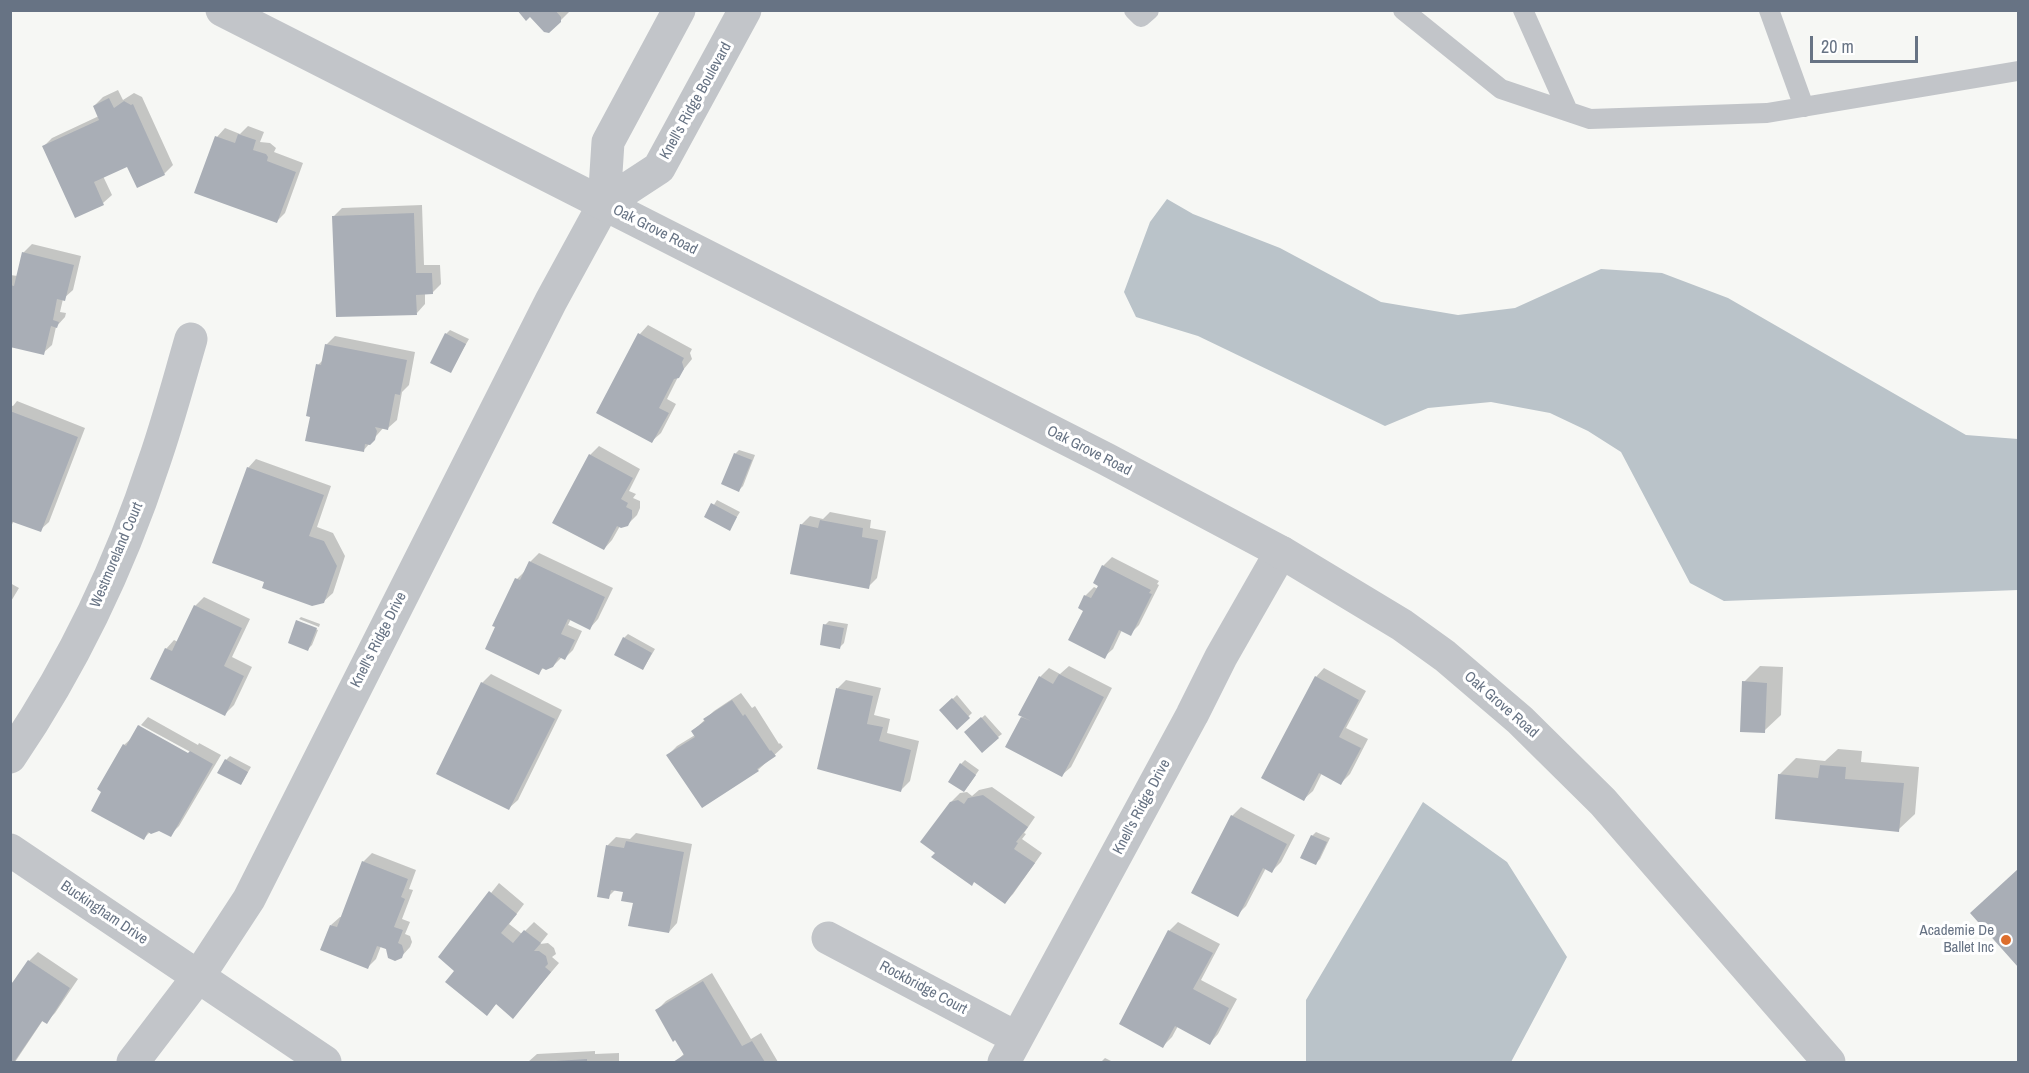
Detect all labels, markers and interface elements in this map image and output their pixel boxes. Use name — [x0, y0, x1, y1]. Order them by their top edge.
scale bar — [1813, 24, 1921, 62]
text: 20 m — [1821, 34, 1854, 59]
street label: Knell's Ridge Boulevard — [656, 39, 736, 163]
street label: Oak Grove Road — [610, 201, 700, 259]
street label: Oak Grove Road — [1044, 422, 1134, 480]
street label: Westmoreland Court — [87, 500, 147, 610]
street label: Knell's Ridge Drive — [347, 589, 411, 691]
street label: Oak Grove Road — [1460, 668, 1542, 742]
street label: Knell's Ridge Drive — [1109, 756, 1175, 858]
street label: Buckingham Drive — [57, 877, 151, 949]
place label: Academie De Ballet Inc — [1919, 922, 1994, 957]
marker: Academie De Ballet Inc — [1999, 933, 2013, 947]
street label: Rockbridge Court — [876, 957, 970, 1019]

